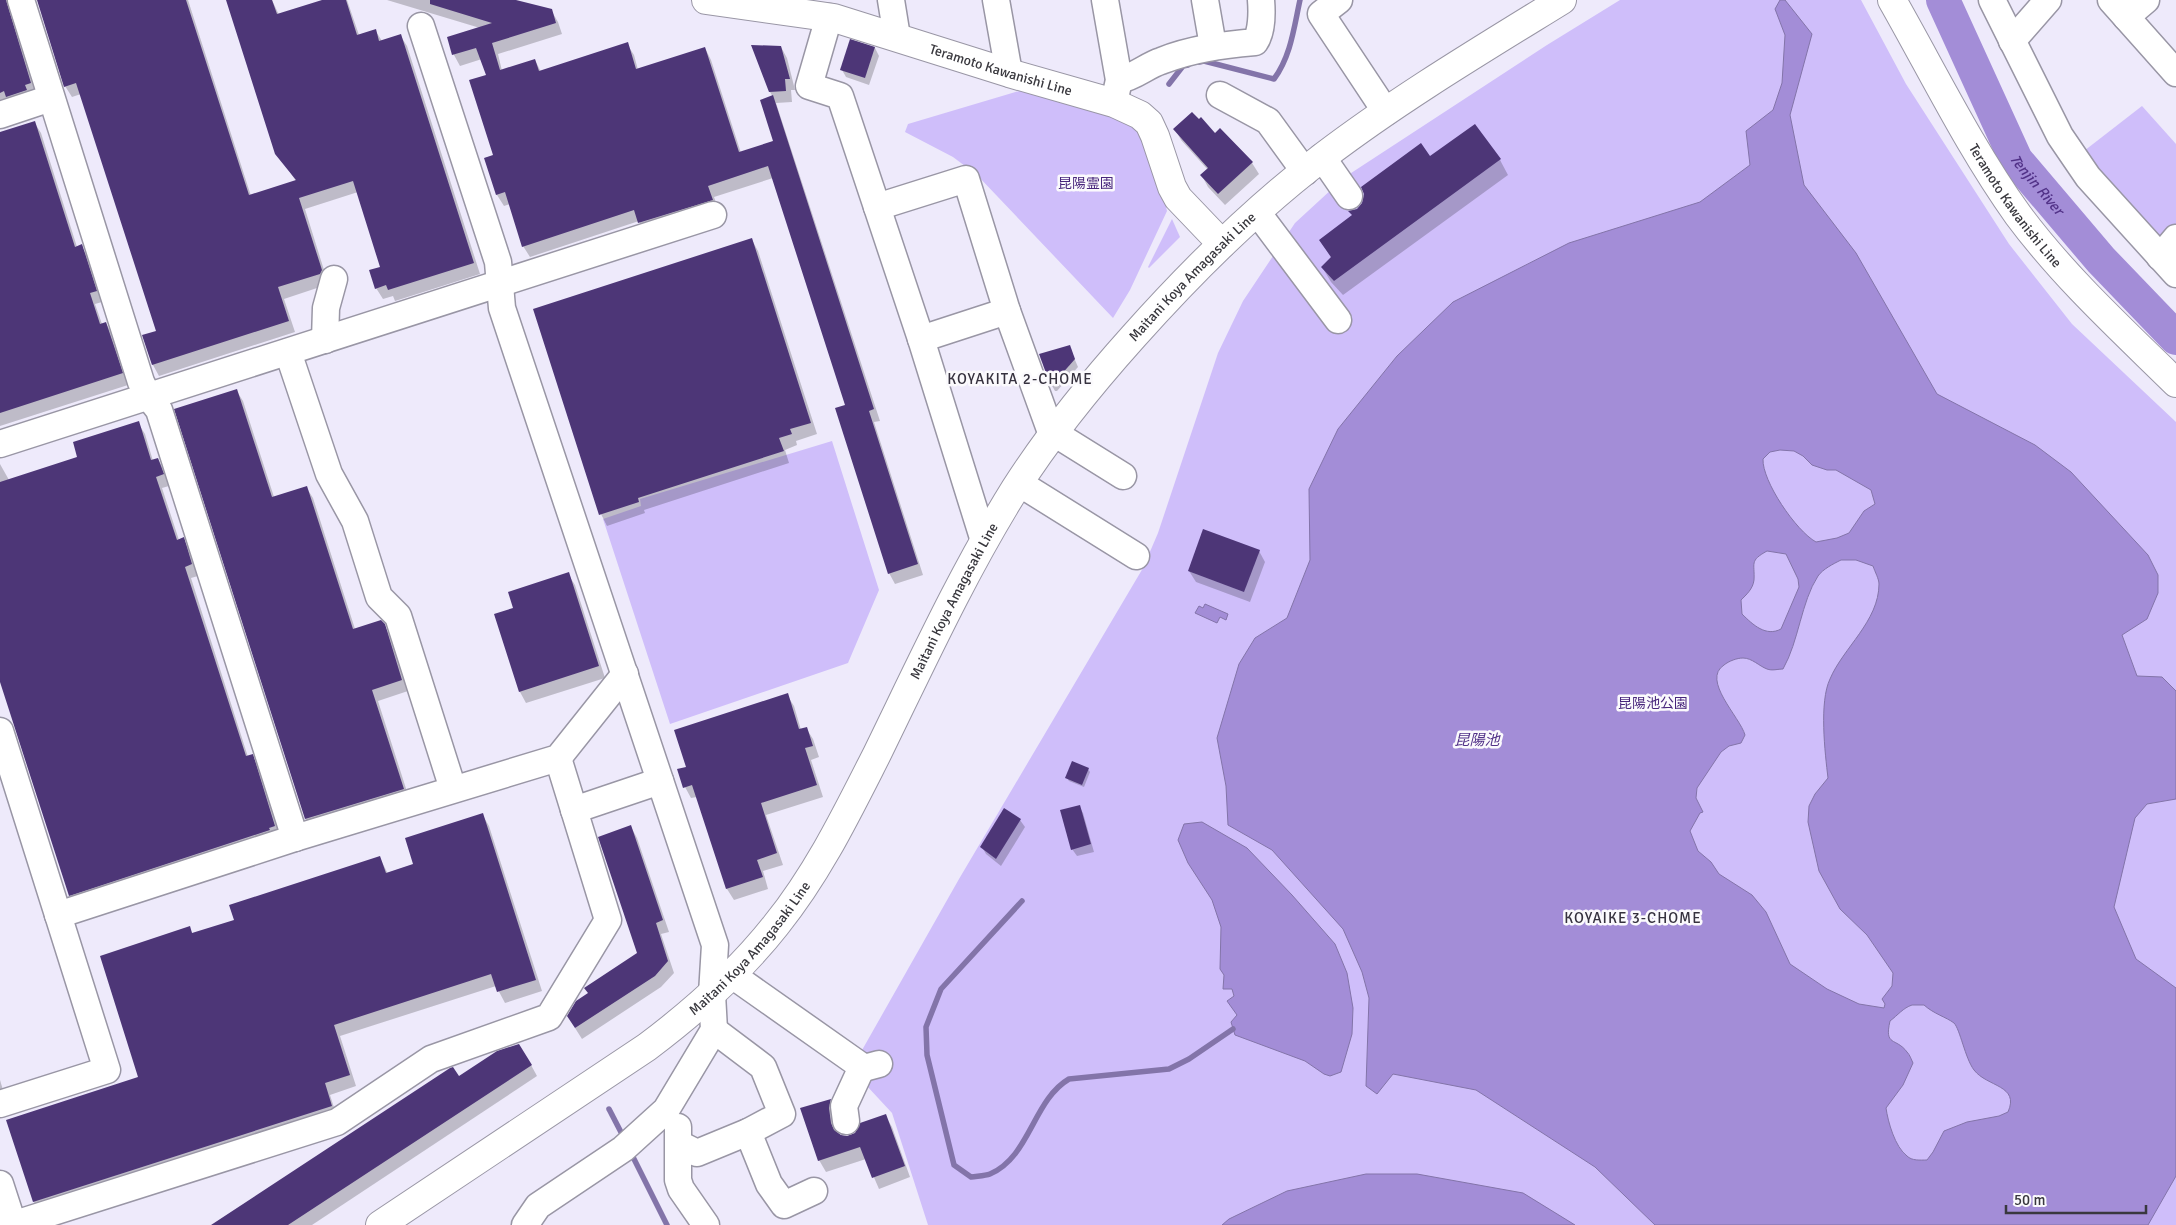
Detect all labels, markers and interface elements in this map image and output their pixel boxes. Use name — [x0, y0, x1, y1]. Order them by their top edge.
street label: Teramoto Kawanishi Line — [927, 40, 1074, 99]
street label: Teramoto Kawanishi Line — [1965, 141, 2065, 271]
water label: Tenjin River — [2006, 152, 2069, 220]
park label: 昆陽霊園 — [1058, 175, 1114, 192]
street label: Maitani Koya Amagasaki Line — [1125, 208, 1259, 345]
district label: KOYAKITA 2-CHOME — [947, 370, 1093, 388]
street label: Maitani Koya Amagasaki Line — [906, 520, 1001, 682]
park label: 昆陽池公園 — [1618, 695, 1688, 712]
water label: 昆陽池 — [1454, 731, 1501, 749]
street label: Maitani Koya Amagasaki Line — [685, 878, 814, 1019]
district label: KOYAIKE 3-CHOME — [1564, 909, 1702, 927]
scale bar — [2006, 1182, 2146, 1214]
text: 50 m — [2014, 1191, 2045, 1209]

